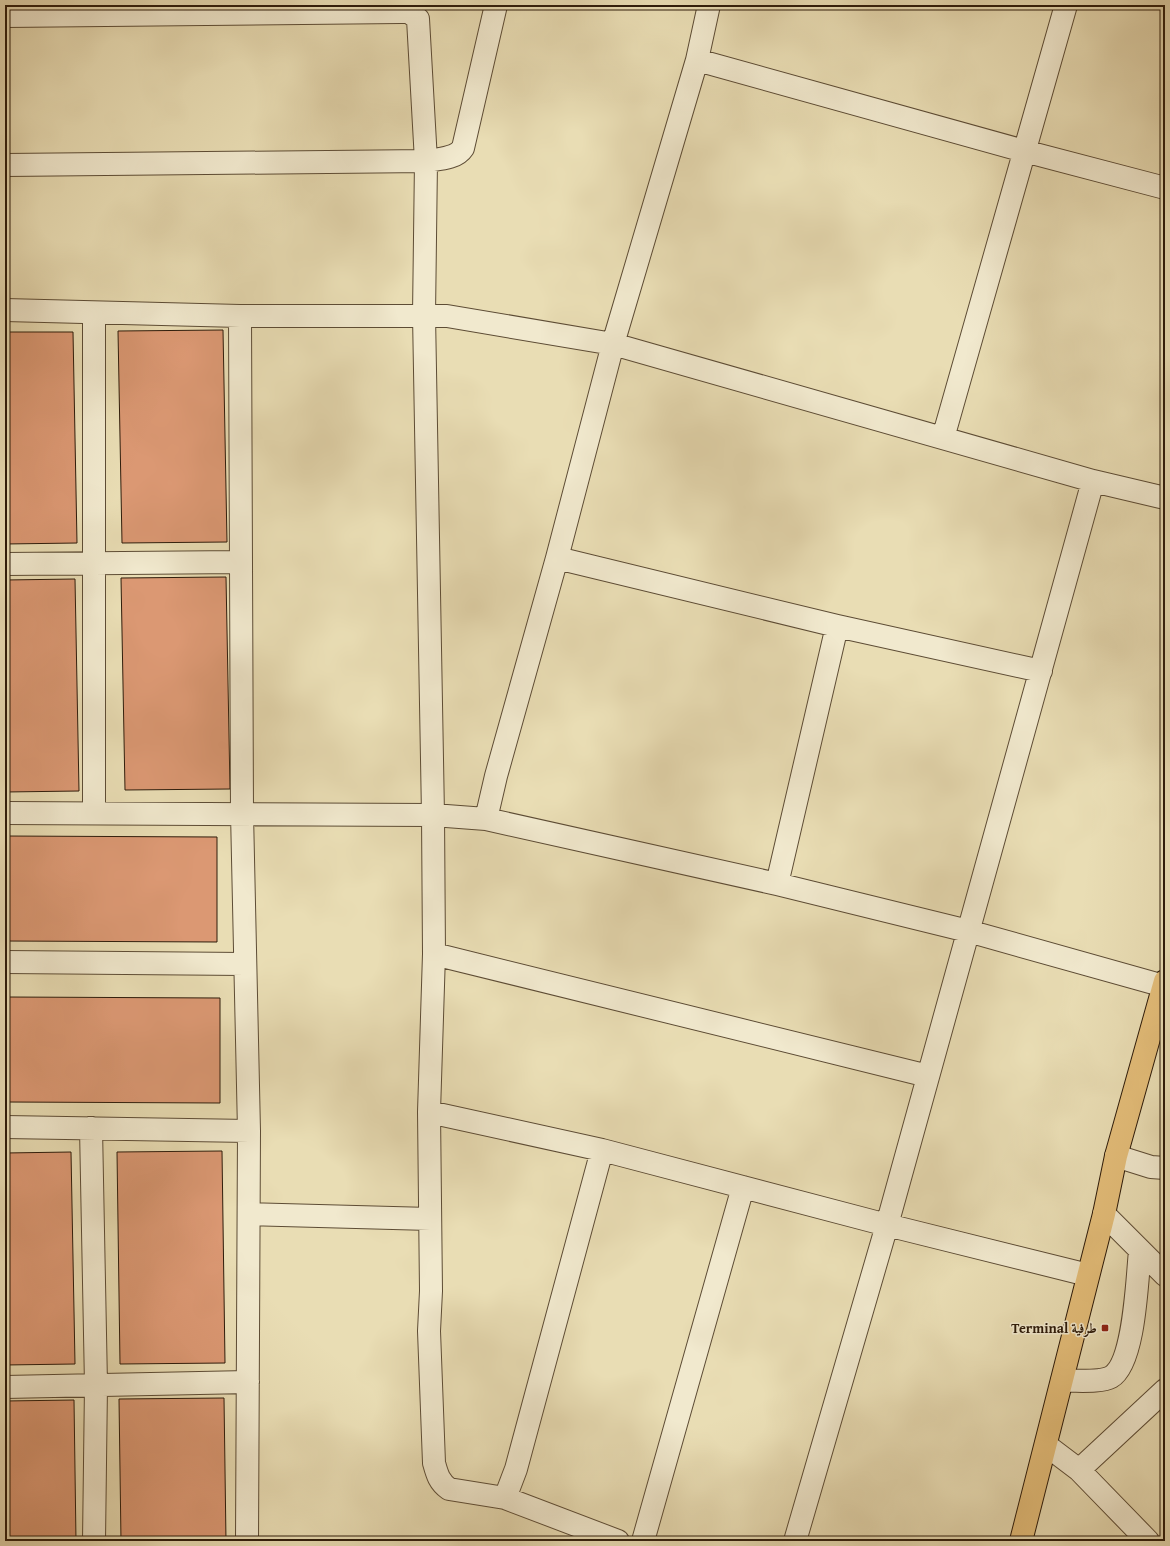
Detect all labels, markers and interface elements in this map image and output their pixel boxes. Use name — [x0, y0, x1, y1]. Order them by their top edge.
place label: Terminal طرفية — [1011, 1318, 1097, 1338]
marker: Terminal طرفية — [1100, 1323, 1110, 1333]

